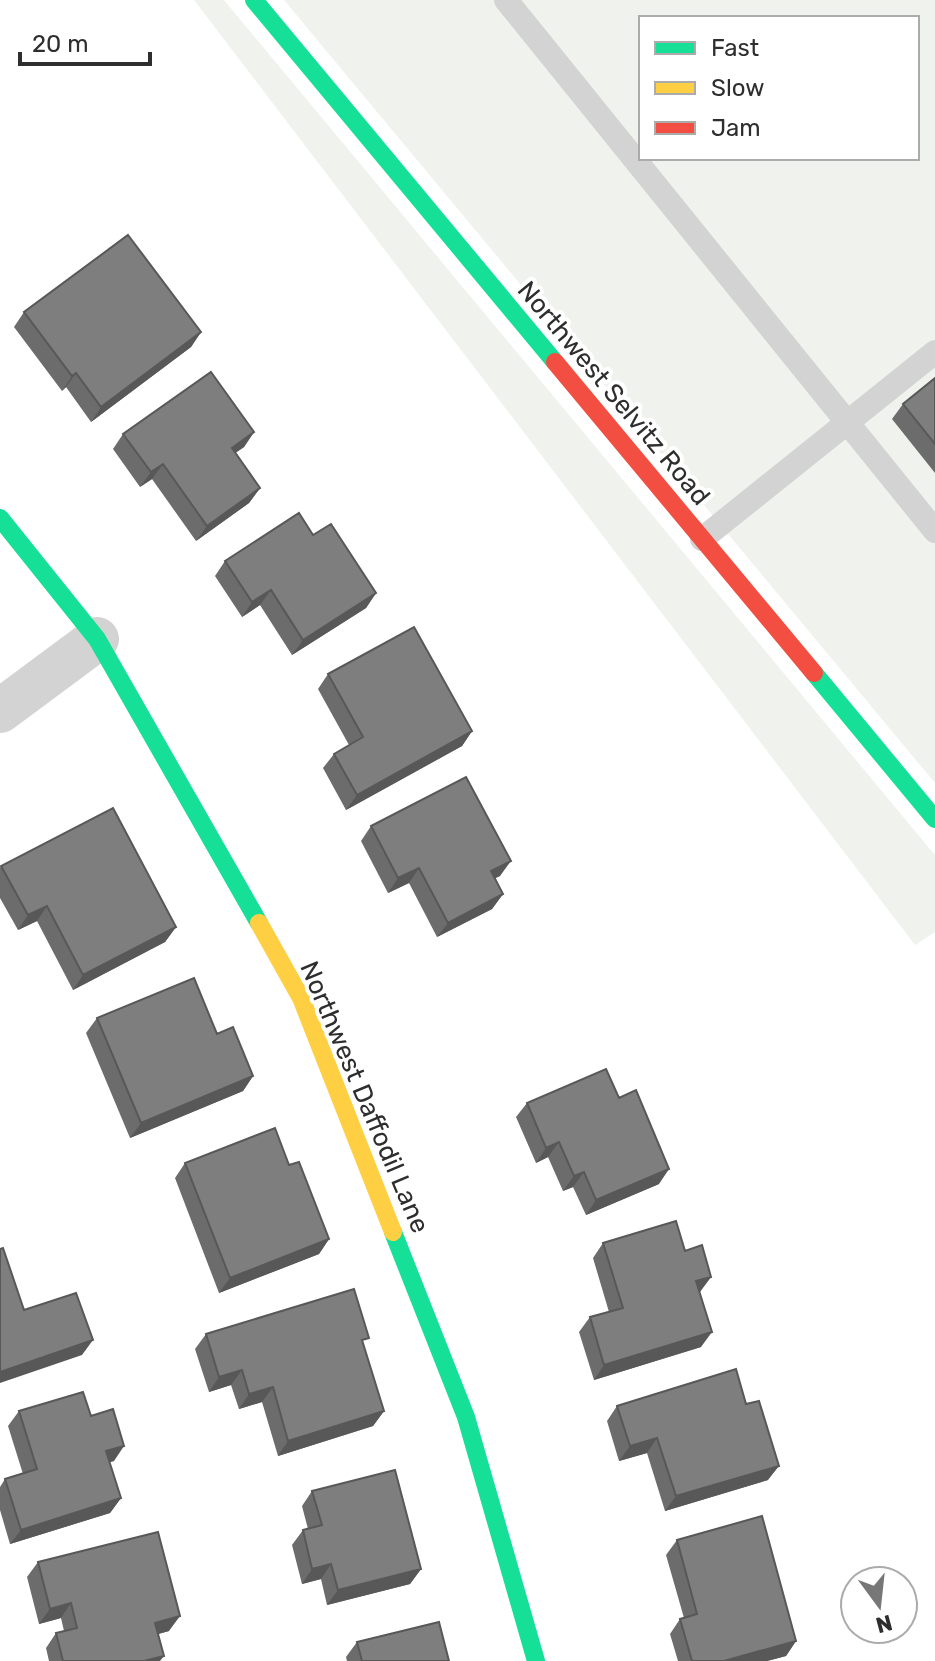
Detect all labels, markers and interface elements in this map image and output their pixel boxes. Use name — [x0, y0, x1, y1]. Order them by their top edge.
scale bar — [20, 16, 150, 66]
legend — [639, 16, 919, 160]
text: 20 m — [32, 30, 89, 58]
text: Fast — [711, 34, 759, 62]
text: Slow — [711, 74, 764, 102]
text: Jam — [711, 114, 761, 142]
street label: Northwest Selvitz Road — [511, 275, 716, 512]
street label: Northwest Daffodil Lane — [293, 957, 436, 1238]
north arrow — [839, 1565, 919, 1645]
text: N — [873, 1609, 895, 1639]

